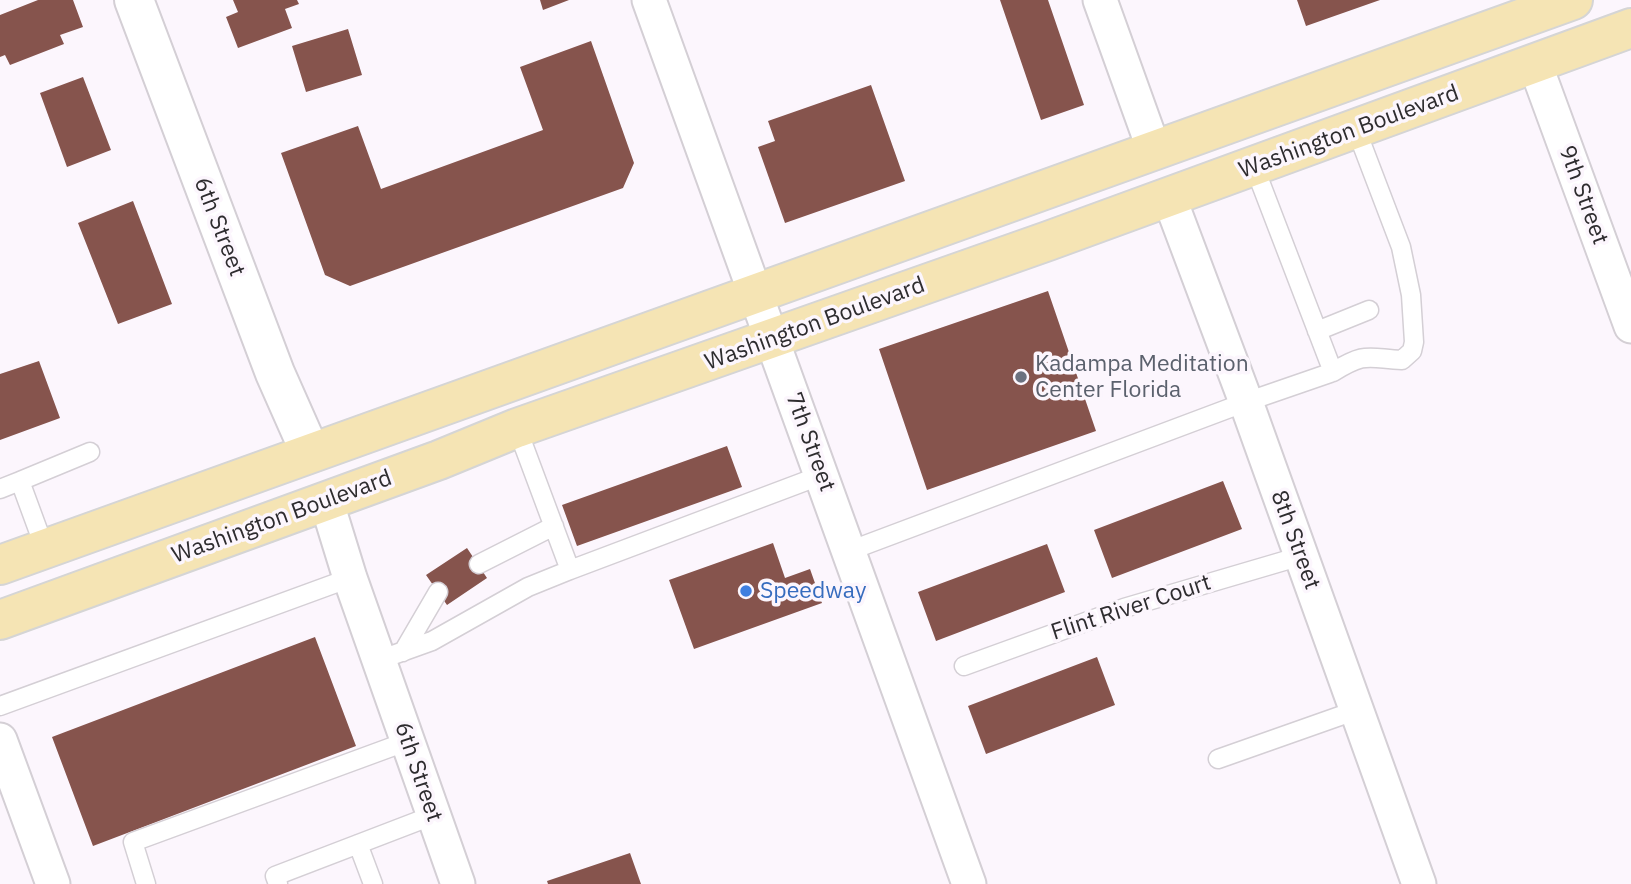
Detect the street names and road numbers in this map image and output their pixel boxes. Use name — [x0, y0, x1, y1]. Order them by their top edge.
street label: Washington Boulevard — [1235, 79, 1463, 185]
street label: 9th Street — [1552, 142, 1614, 248]
street label: 6th Street — [188, 174, 250, 280]
street label: Washington Boulevard — [701, 271, 929, 377]
street label: 7th Street — [779, 389, 841, 495]
street label: Washington Boulevard — [168, 464, 396, 570]
street label: 8th Street — [1264, 487, 1326, 593]
street label: Flint River Court — [1048, 569, 1214, 647]
street label: 6th Street — [388, 719, 448, 825]

